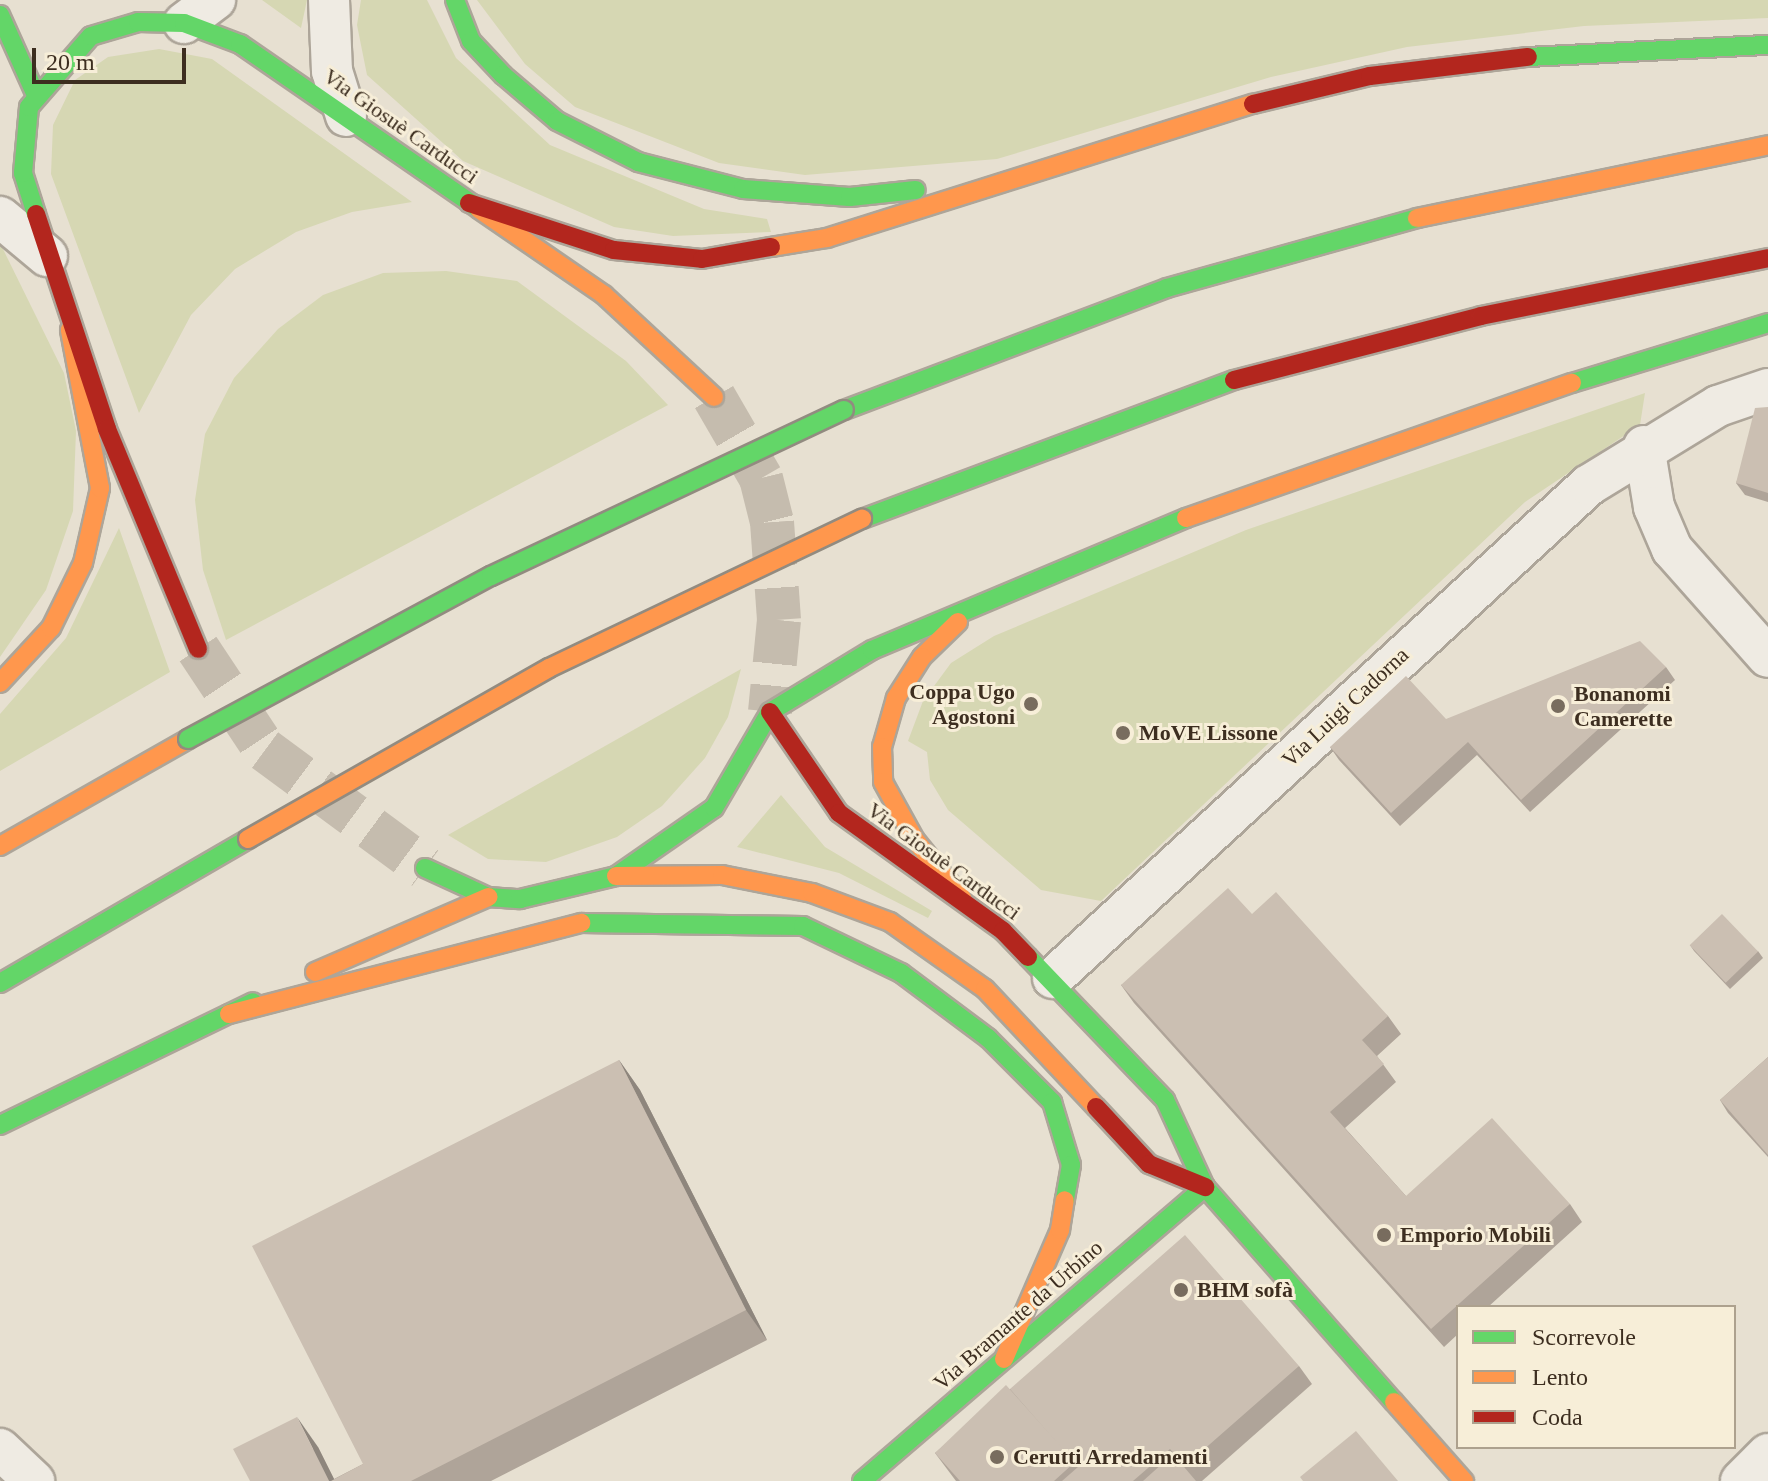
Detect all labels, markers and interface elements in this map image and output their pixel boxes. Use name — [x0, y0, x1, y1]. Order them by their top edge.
scale bar — [36, 32, 190, 82]
text: 20 m — [46, 49, 95, 75]
street label: Via Giosuè Carducci — [318, 63, 484, 189]
street label: Via Luigi Cadorna — [1276, 642, 1414, 772]
place label: Coppa Ugo Agostoni — [909, 678, 1015, 730]
place label: Bonanomi Camerette — [1574, 680, 1673, 732]
marker: Coppa Ugo Agostoni — [1022, 695, 1040, 713]
marker: Bonanomi Camerette — [1549, 697, 1567, 715]
place label: MoVE Lissone — [1139, 720, 1278, 746]
marker: MoVE Lissone — [1114, 724, 1132, 742]
street label: Via Giosuè Carducci — [862, 796, 1026, 926]
place label: Emporio Mobili — [1400, 1222, 1551, 1248]
marker: Emporio Mobili — [1375, 1226, 1393, 1244]
street label: Via Bramante da Urbino — [928, 1234, 1108, 1396]
place label: BHM sofà — [1197, 1277, 1293, 1303]
marker: BHM sofà — [1172, 1281, 1190, 1299]
legend — [1456, 1305, 1736, 1449]
text: Scorrevole — [1532, 1324, 1636, 1350]
text: Lento — [1532, 1364, 1588, 1390]
text: Coda — [1532, 1404, 1583, 1430]
place label: Cerutti Arredamenti — [1013, 1444, 1209, 1470]
marker: Cerutti Arredamenti — [988, 1448, 1006, 1466]

